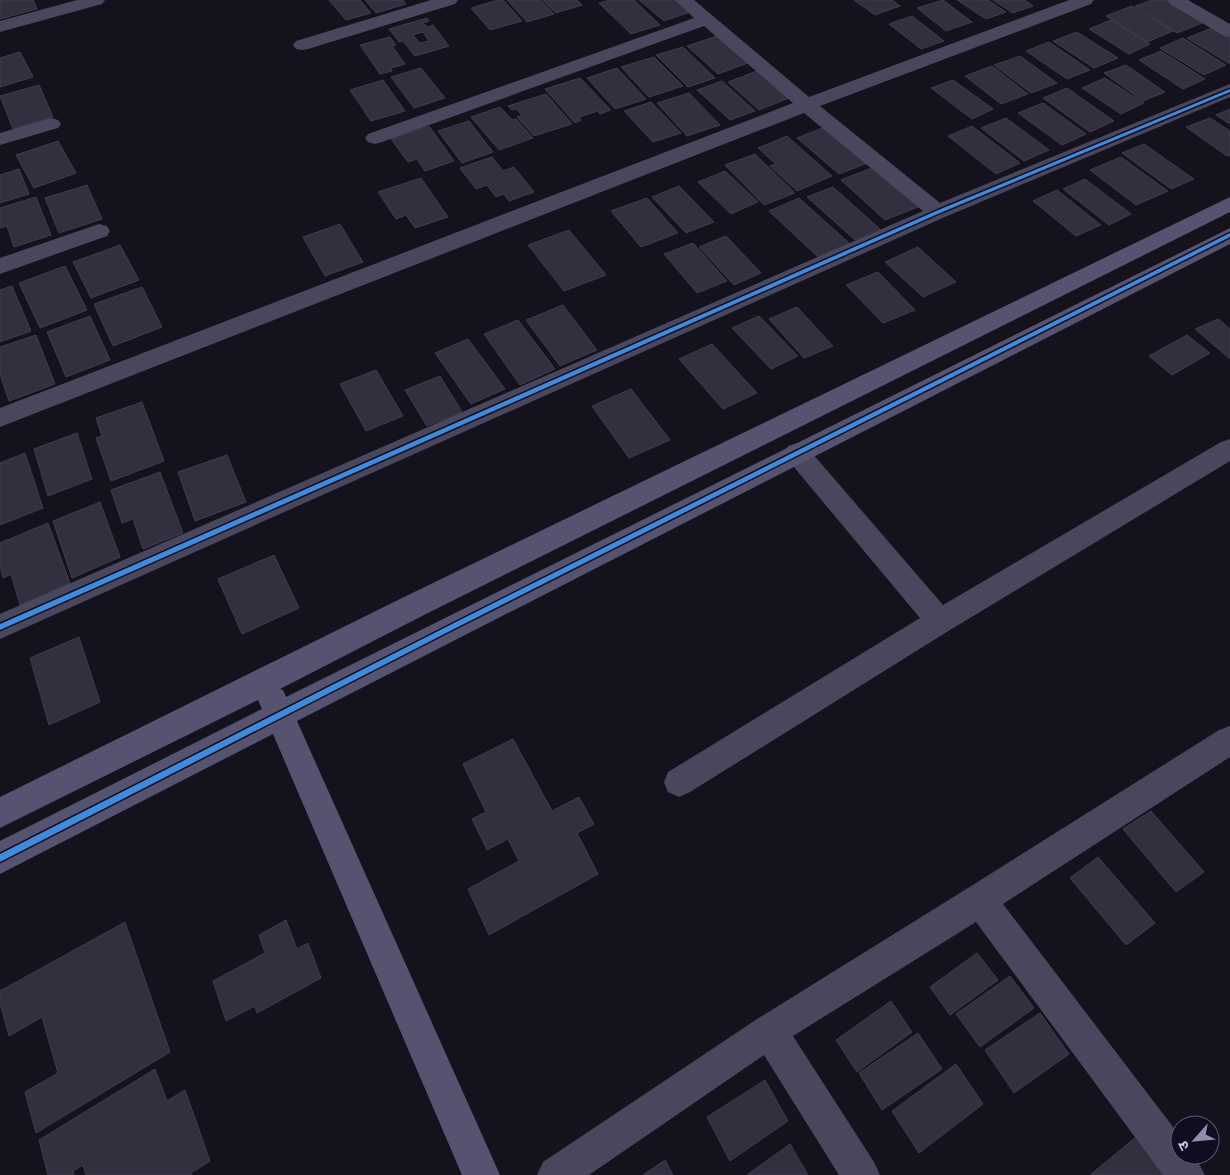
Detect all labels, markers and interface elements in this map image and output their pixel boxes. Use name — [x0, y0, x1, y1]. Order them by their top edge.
north arrow — [1170, 1115, 1220, 1165]
text: उ — [1173, 1137, 1193, 1154]

